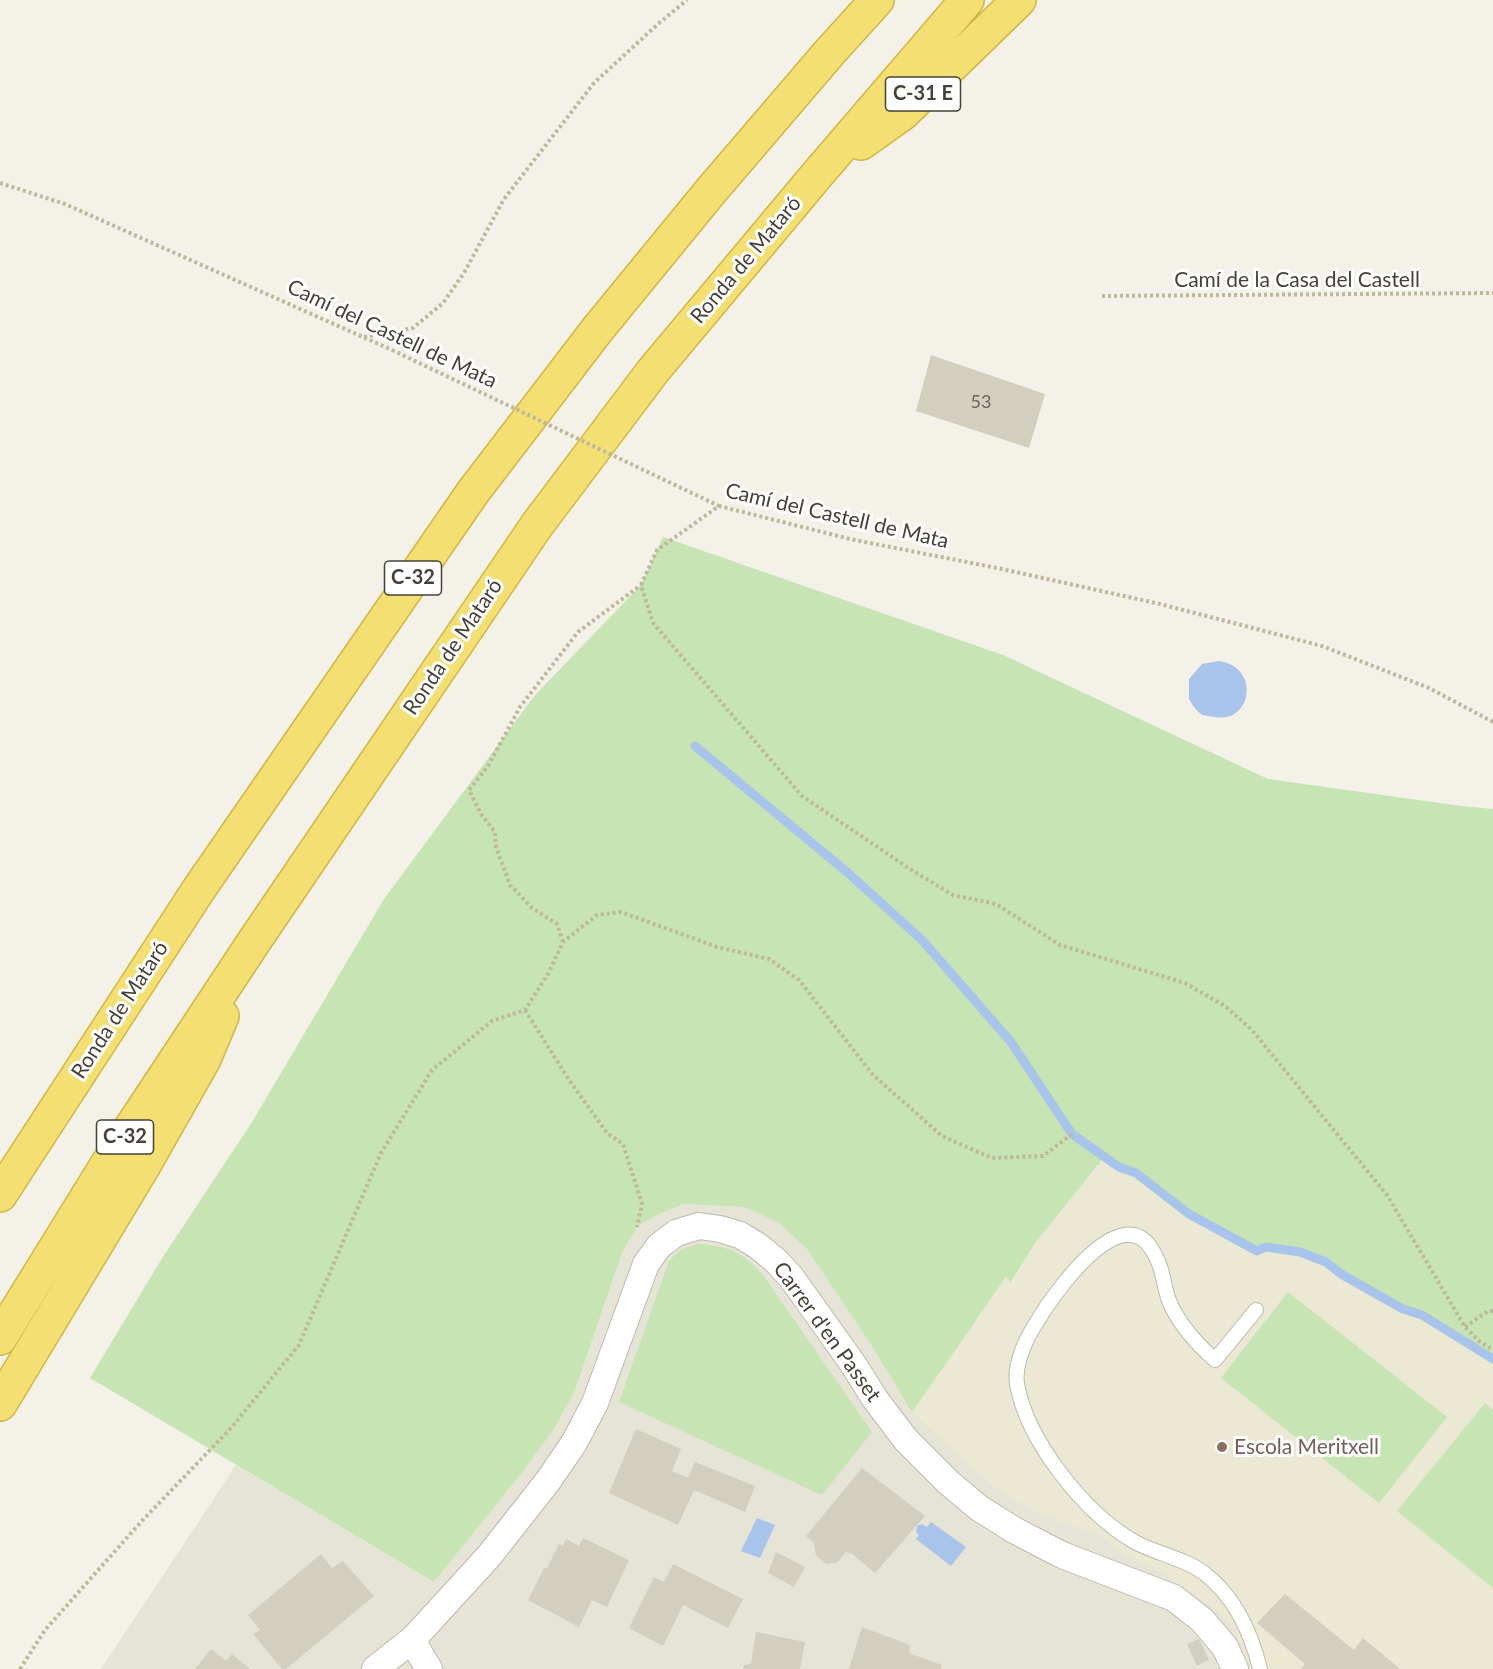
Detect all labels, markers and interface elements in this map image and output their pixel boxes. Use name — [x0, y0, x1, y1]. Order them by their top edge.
road number: C-31 E — [886, 77, 960, 111]
street label: Ronda de Mataró — [685, 191, 807, 329]
street label: Camí de la Casa del Castell — [1174, 267, 1420, 293]
street label: Camí del Castell de Mata — [283, 274, 501, 394]
house number: 53 — [971, 391, 991, 413]
street label: Camí del Castell de Mata — [723, 478, 951, 554]
road number: C-32 — [384, 561, 442, 595]
street label: Ronda de Mataró — [398, 574, 508, 720]
street label: Ronda de Mataró — [66, 937, 174, 1083]
road number: C-32 — [96, 1120, 154, 1154]
street label: Carrer d'en Passet — [768, 1257, 886, 1407]
place label: Escola Meritxell — [1234, 1434, 1379, 1460]
marker: Escola Meritxell — [1215, 1440, 1229, 1454]

